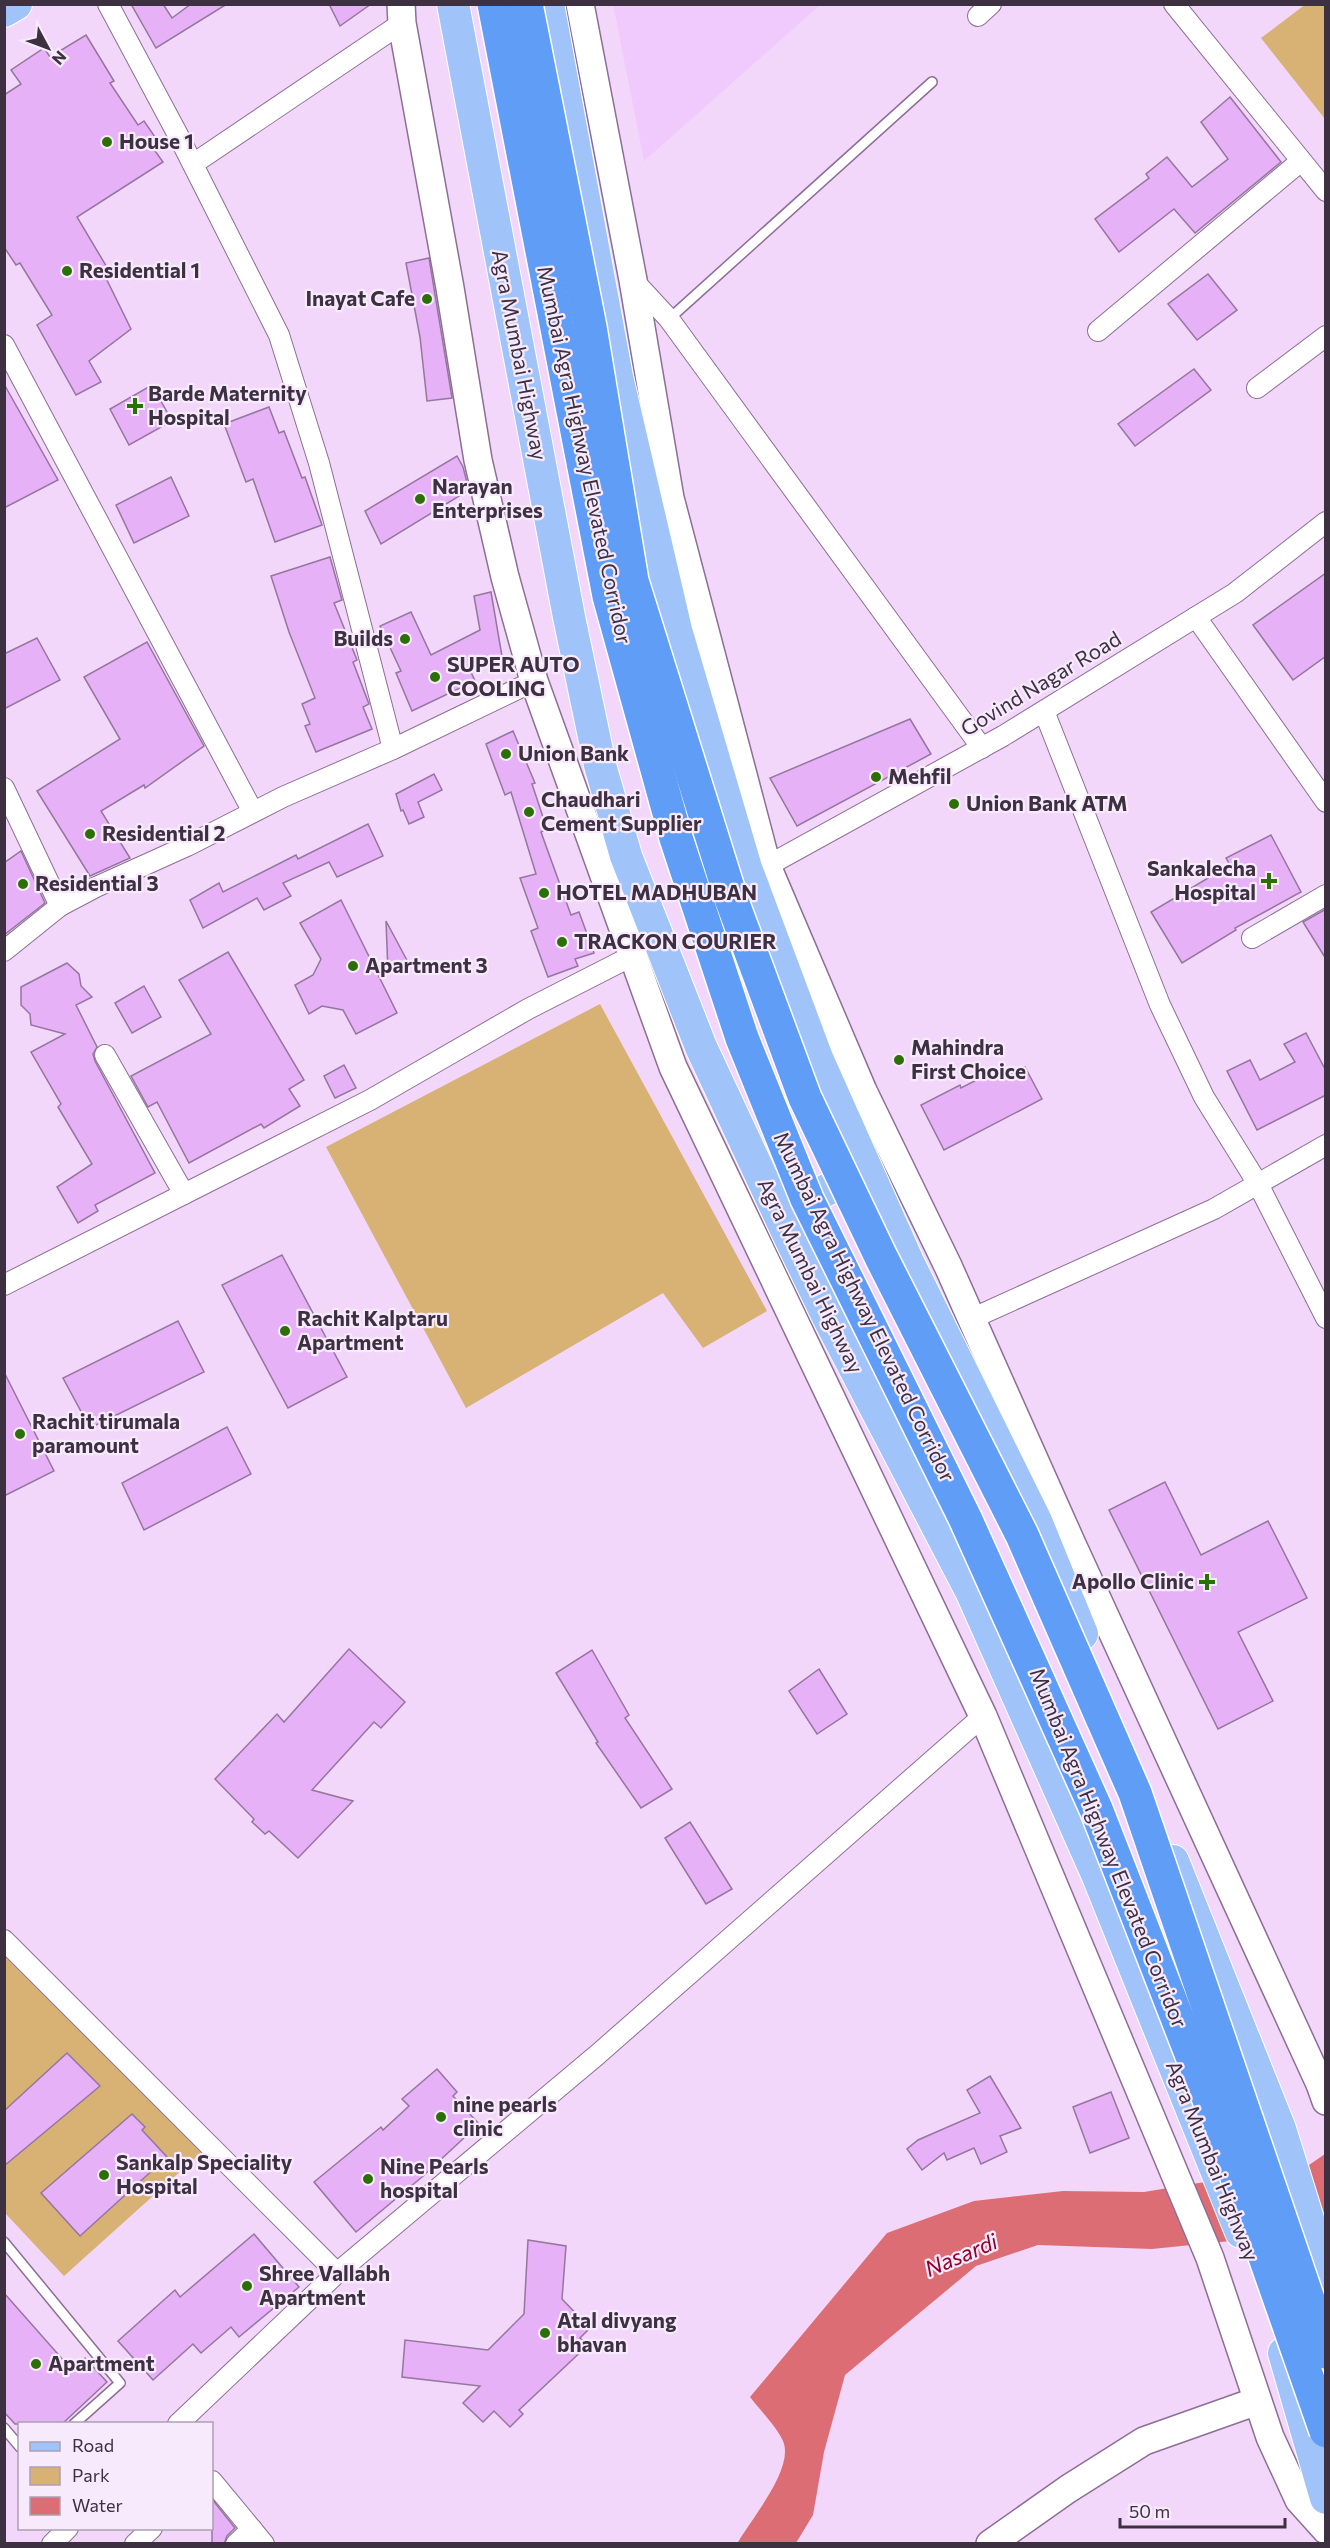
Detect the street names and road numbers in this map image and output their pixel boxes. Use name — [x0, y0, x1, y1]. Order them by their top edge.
street label: Agra Mumbai Highway — [488, 247, 553, 462]
street label: Mumbai Agra Highway Elevated Corridor — [533, 263, 638, 646]
street label: Govind Nagar Road — [956, 625, 1125, 740]
street label: Mumbai Agra Highway Elevated Corridor — [769, 1127, 961, 1485]
street label: Agra Mumbai Highway — [753, 1174, 870, 1377]
street label: Mumbai Agra Highway Elevated Corridor — [1025, 1664, 1193, 2031]
street label: Agra Mumbai Highway — [1162, 2057, 1265, 2264]

